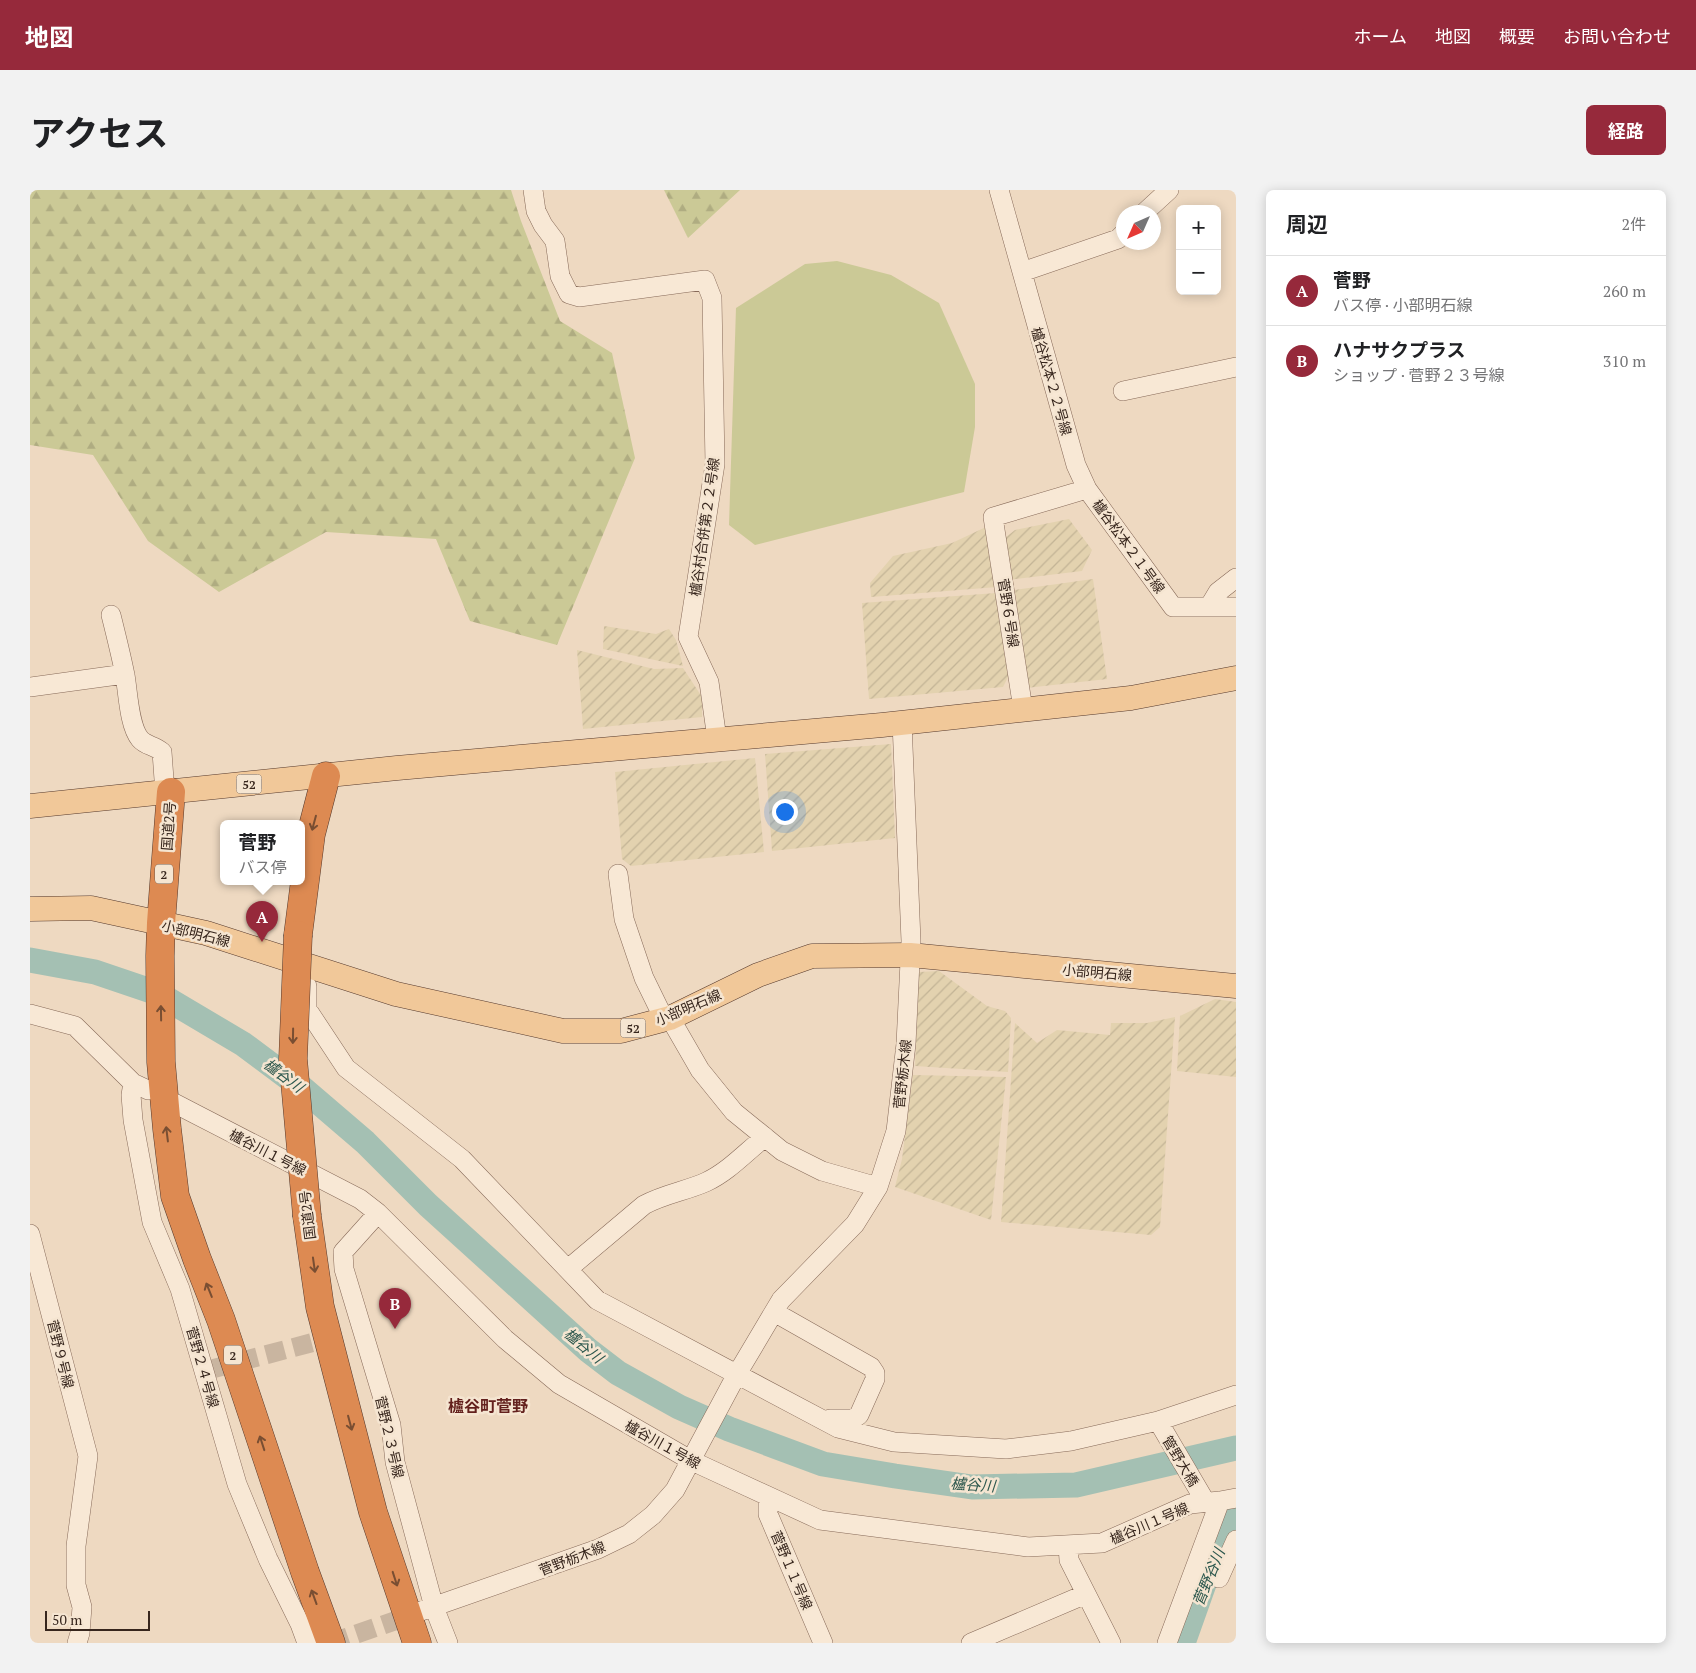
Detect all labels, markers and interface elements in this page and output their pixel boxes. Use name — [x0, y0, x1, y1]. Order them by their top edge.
text: 地図 — [25, 21, 73, 53]
text: ホーム — [1354, 24, 1407, 48]
text: 地図 — [1435, 24, 1471, 48]
text: 概要 — [1499, 24, 1535, 48]
text: お問い合わせ — [1563, 24, 1671, 48]
button: 経路 — [1586, 105, 1666, 155]
text: アクセス — [30, 110, 168, 156]
north arrow — [1116, 205, 1161, 250]
map controls — [1176, 205, 1221, 295]
button: + — [1176, 205, 1221, 250]
text: 周辺 — [1286, 210, 1328, 238]
text: 2件 — [1621, 213, 1646, 235]
button: − — [1176, 250, 1221, 295]
text: 菅野 — [1333, 267, 1371, 292]
text: A — [1296, 280, 1308, 302]
text: 260 m — [1603, 280, 1646, 302]
text: バス停 · 小部明石線 — [1333, 294, 1473, 316]
street label: 櫨谷松本２２号線 — [1027, 325, 1077, 437]
text: ハナサクプラス — [1333, 337, 1466, 362]
text: B — [1297, 350, 1307, 372]
text: 310 m — [1603, 350, 1646, 372]
text: ショップ · 菅野２３号線 — [1333, 364, 1505, 386]
street label: 櫨谷村合併第２２号線 — [685, 456, 723, 598]
street label: 櫨谷松本２１号線 — [1088, 495, 1170, 597]
street label: 菅野６号線 — [994, 577, 1024, 649]
road number: 52 — [236, 774, 262, 794]
your location — [772, 799, 798, 825]
street label: 国道2号 — [157, 801, 179, 851]
one-way arrow — [309, 814, 318, 830]
popup — [220, 820, 305, 885]
text: 菅野 — [238, 829, 277, 854]
text: バス停 — [238, 856, 287, 878]
road number: 2 — [155, 864, 173, 884]
pin: A — [246, 901, 278, 942]
street label: 小部明石線 — [160, 915, 232, 951]
street label: 小部明石線 — [1061, 959, 1133, 985]
street label: 小部明石線 — [652, 985, 724, 1029]
one-way arrow — [156, 1005, 165, 1021]
road number: 52 — [620, 1018, 646, 1038]
one-way arrow — [288, 1028, 298, 1044]
street label: 菅野栃木線 — [889, 1038, 915, 1110]
water label: 櫨谷川 — [260, 1053, 310, 1098]
street label: 櫨谷川１号線 — [226, 1124, 310, 1180]
one-way arrow — [162, 1126, 172, 1142]
street label: 国道2号 — [295, 1189, 319, 1241]
one-way arrow — [309, 1256, 319, 1272]
one-way arrow — [204, 1283, 213, 1298]
pin: B — [379, 1288, 411, 1329]
street label: 菅野９号線 — [43, 1318, 79, 1390]
water label: 櫨谷川 — [560, 1323, 609, 1368]
street label: 菅野２４号線 — [182, 1324, 224, 1410]
road number: 2 — [224, 1346, 242, 1364]
street label: 菅野２３号線 — [371, 1394, 409, 1480]
district label: 櫨谷町菅野 — [448, 1395, 528, 1417]
one-way arrow — [346, 1414, 355, 1430]
street label: 櫨谷川１号線 — [622, 1415, 704, 1473]
street label: 管野大橋 — [1158, 1432, 1204, 1490]
one-way arrow — [257, 1435, 267, 1451]
water label: 櫨谷川 — [950, 1472, 998, 1496]
street label: 櫨谷川１号線 — [1107, 1498, 1191, 1548]
street label: 菅野１１号線 — [767, 1528, 817, 1612]
street label: 菅野栃木線 — [536, 1537, 608, 1579]
water label: 菅野谷川 — [1187, 1544, 1229, 1609]
one-way arrow — [391, 1571, 400, 1586]
one-way arrow — [309, 1590, 318, 1605]
scale bar — [45, 1608, 150, 1631]
text: 50 m — [52, 1610, 82, 1629]

